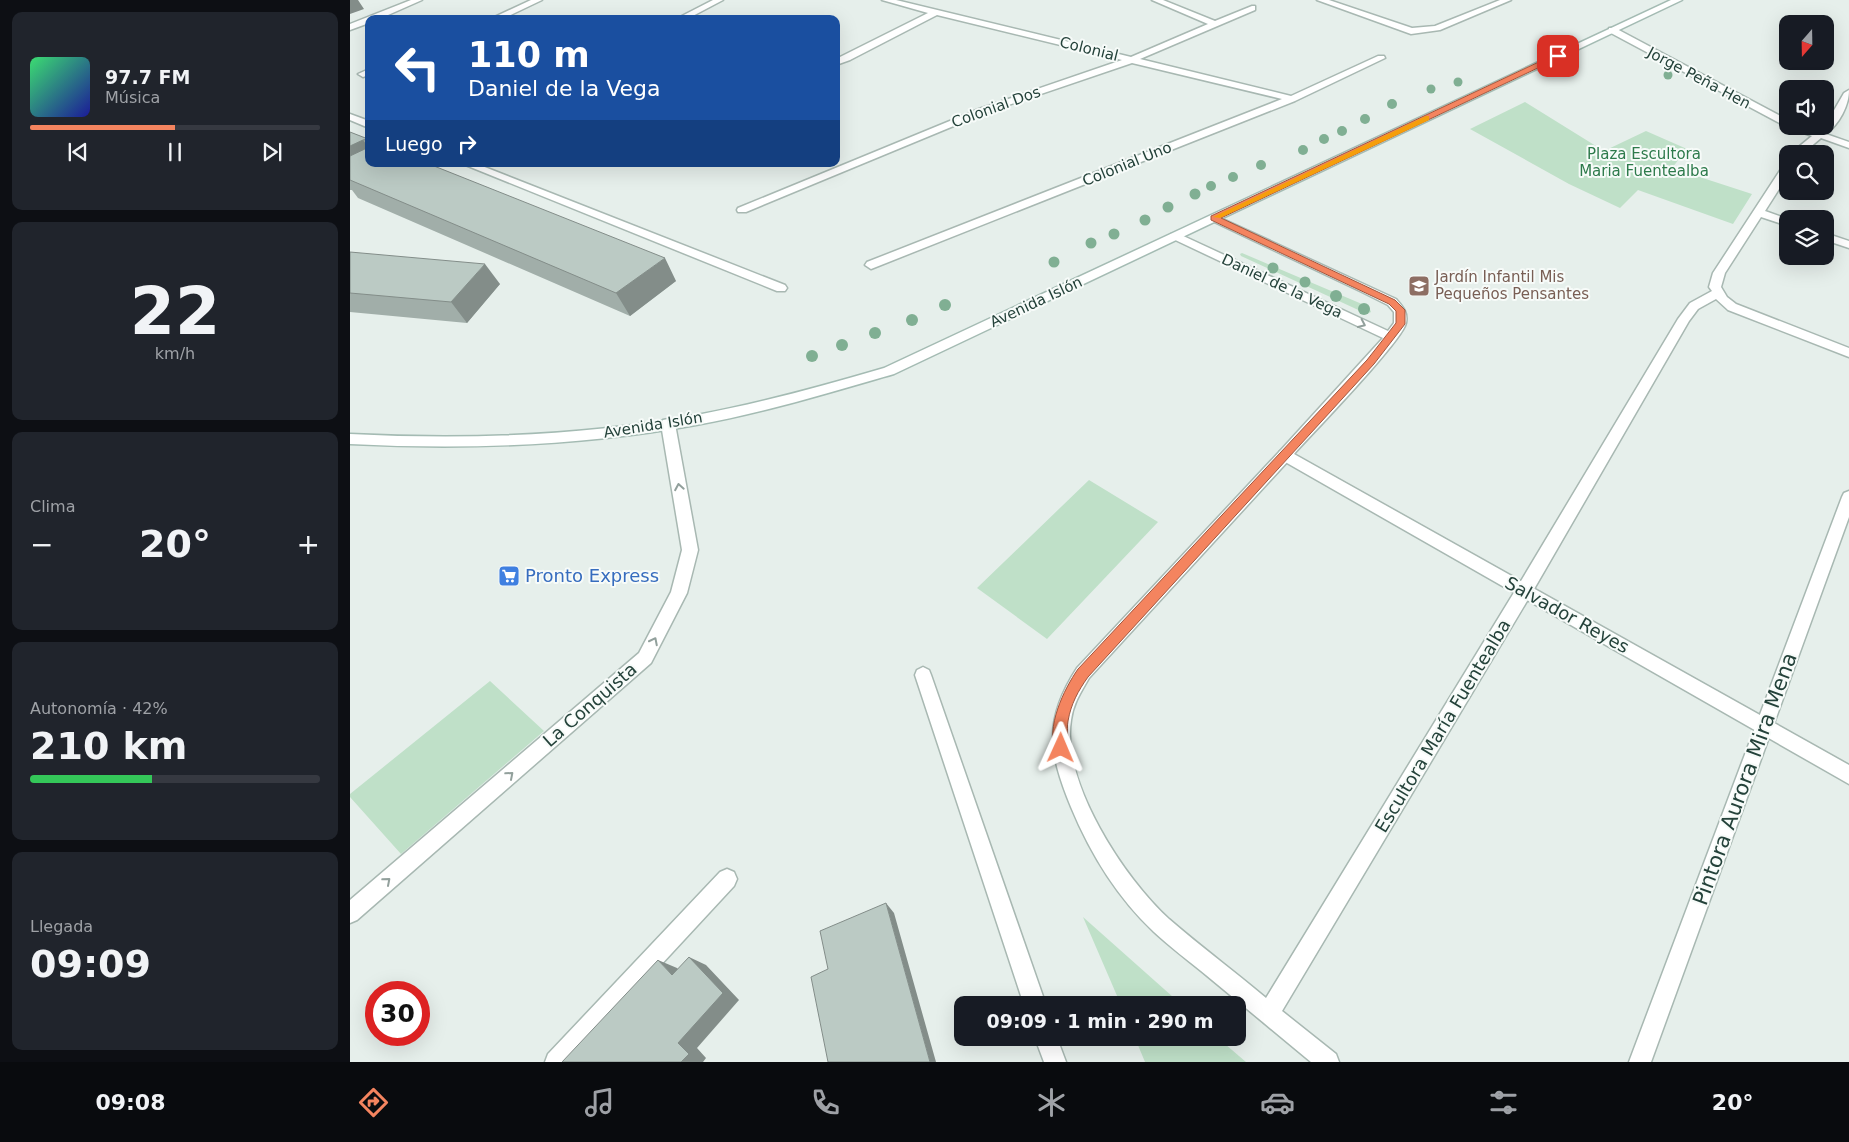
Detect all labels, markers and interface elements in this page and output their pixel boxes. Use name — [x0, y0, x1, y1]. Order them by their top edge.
north arrow — [1779, 15, 1834, 70]
map controls — [1779, 15, 1834, 265]
street label: Colonial — [1058, 33, 1120, 65]
icon: left — [385, 35, 450, 100]
text: 110 m — [468, 35, 590, 75]
pin — [1537, 35, 1579, 77]
icon: arrive — [1544, 42, 1572, 70]
street label: Jorge Peña Hen — [1643, 43, 1754, 113]
text: 97.7 FM — [105, 66, 190, 88]
text: Daniel de la Vega — [468, 76, 661, 101]
button: sound — [1779, 80, 1834, 135]
street label: Colonial Dos — [949, 83, 1043, 131]
text: Música — [105, 88, 160, 107]
icon: right — [453, 130, 481, 158]
text: Luego — [385, 133, 443, 155]
icon: previous — [64, 138, 92, 166]
icon: pause — [161, 138, 189, 166]
icon: next — [258, 138, 286, 166]
street label: Colonial Uno — [1080, 138, 1174, 190]
park label: Plaza Escultora Maria Fuentealba — [1579, 145, 1709, 180]
button: search — [1779, 145, 1834, 200]
button: layers — [1779, 210, 1834, 265]
street label: Daniel de la Vega — [1219, 250, 1345, 322]
place label: Jardín Infantil Mis Pequeños Pensantes — [1434, 268, 1589, 303]
street label: Avenida Islón — [987, 273, 1085, 331]
text: 22 — [130, 274, 220, 349]
school or university icon: Jardín Infantil Mis Pequeños Pensantes — [1407, 274, 1431, 298]
one-way arrow — [1357, 317, 1366, 328]
text: km/h — [155, 344, 195, 363]
street label: Avenida Islón — [602, 408, 704, 442]
one-way arrow — [675, 483, 685, 491]
text: Clima — [30, 497, 75, 516]
text: 20° — [139, 522, 211, 566]
text: − — [30, 528, 53, 561]
text: + — [297, 528, 320, 561]
supermarket icon: Pronto Express — [497, 564, 521, 588]
place label: Pronto Express — [525, 565, 659, 586]
street label: Salvador Reyes — [1502, 572, 1633, 657]
street label: Escultora María Fuentealba — [1371, 615, 1515, 836]
one-way arrow — [648, 637, 658, 646]
street label: Pintora Aurora Mira Mena — [1688, 650, 1802, 908]
street label: La Conquista — [539, 658, 641, 751]
text: Autonomía · 42% — [30, 699, 168, 718]
position arrow — [1034, 721, 1086, 773]
text: 210 km — [30, 724, 187, 768]
one-way arrow — [504, 772, 513, 780]
one-way arrow — [381, 878, 390, 886]
text: Llegada — [30, 917, 93, 936]
text: 09:09 — [30, 942, 151, 986]
speed limit sign: 30 — [365, 981, 430, 1046]
text: 09:09 · 1 min · 290 m — [986, 1010, 1214, 1032]
icon: directions — [356, 1085, 391, 1120]
icon: music — [582, 1085, 617, 1120]
icon: phone — [808, 1085, 843, 1120]
icon: climate — [1034, 1085, 1069, 1120]
icon: car — [1260, 1085, 1295, 1120]
icon: filters — [1486, 1085, 1521, 1120]
text: 09:08 — [95, 1090, 165, 1115]
text: 20° — [1712, 1090, 1753, 1115]

